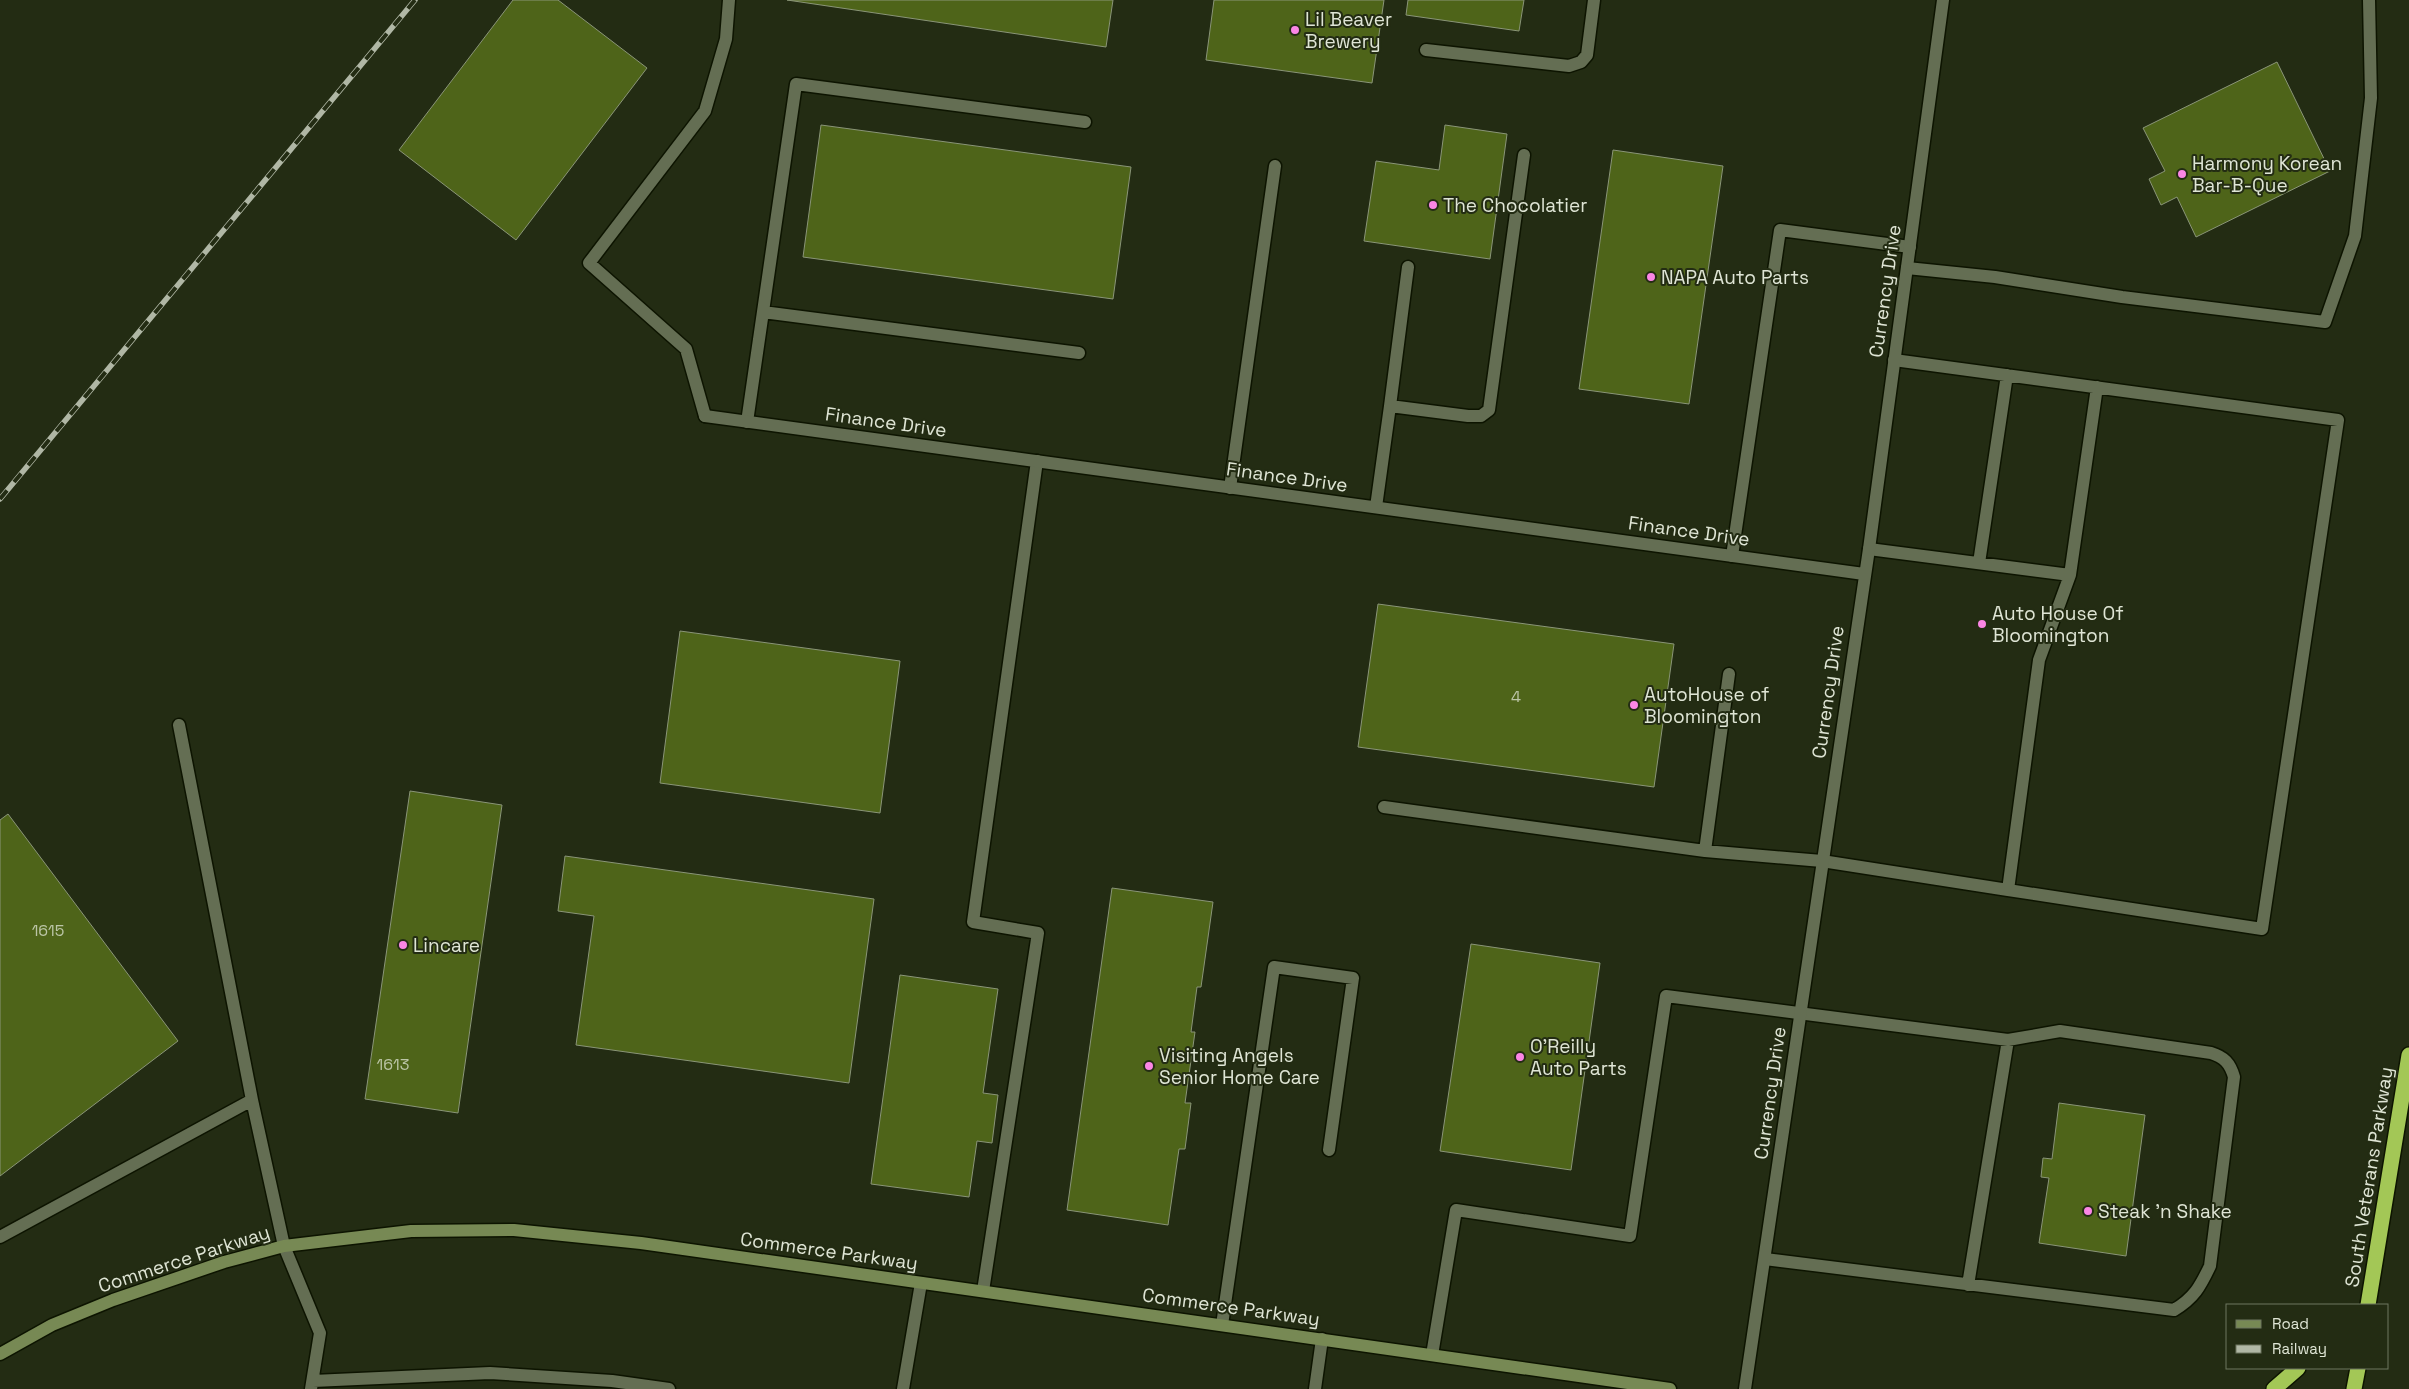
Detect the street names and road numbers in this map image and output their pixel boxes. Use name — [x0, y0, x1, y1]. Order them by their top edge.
street label: Currency Drive — [1863, 223, 1907, 359]
street label: Finance Drive — [824, 401, 948, 443]
street label: Finance Drive — [1225, 456, 1349, 498]
street label: Finance Drive — [1627, 510, 1751, 552]
street label: Currency Drive — [1806, 624, 1850, 760]
street label: Currency Drive — [1748, 1025, 1792, 1161]
street label: South Veterans Parkway — [2339, 1065, 2399, 1289]
street label: Commerce Parkway — [95, 1219, 273, 1299]
street label: Commerce Parkway — [739, 1226, 919, 1276]
street label: Commerce Parkway — [1141, 1282, 1321, 1332]

